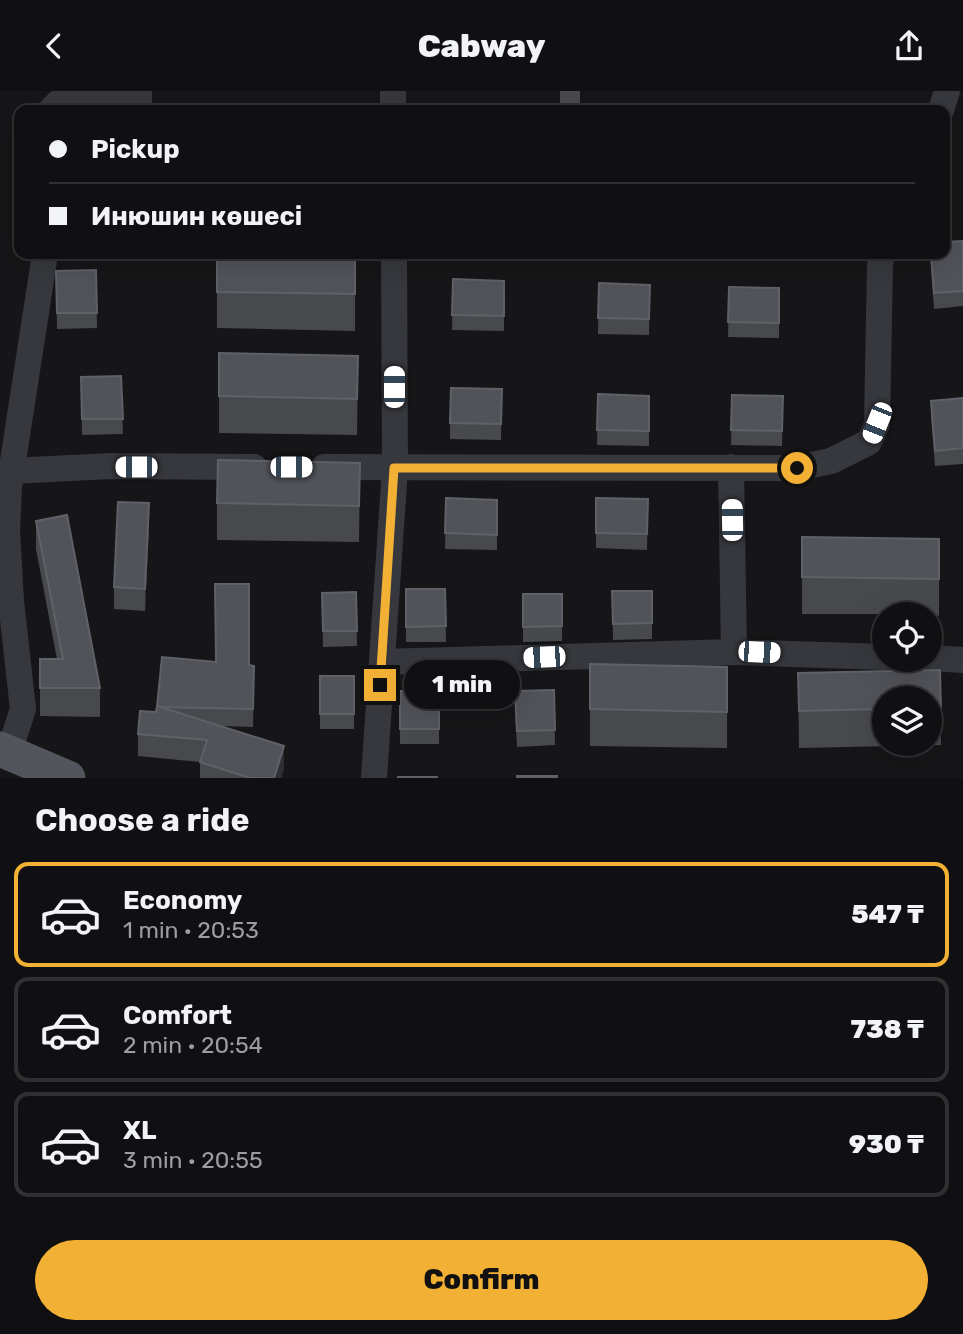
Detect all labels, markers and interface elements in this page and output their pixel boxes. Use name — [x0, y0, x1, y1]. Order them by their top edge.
icon: back — [35, 27, 73, 65]
text: Cabway — [418, 27, 545, 65]
icon: share — [890, 27, 928, 65]
text: Pickup — [91, 134, 180, 165]
text: Инюшин көшесі — [91, 201, 302, 232]
car — [384, 366, 405, 408]
car — [860, 400, 895, 446]
route start — [781, 452, 813, 484]
car — [116, 457, 158, 478]
car — [271, 457, 313, 478]
car — [722, 499, 743, 541]
map controls — [872, 602, 942, 756]
button: locate — [872, 602, 942, 672]
car — [738, 641, 781, 663]
car — [523, 646, 566, 668]
callout: 1 min — [404, 661, 520, 709]
route end — [364, 669, 396, 701]
text: 1 min — [432, 670, 492, 698]
button: layers — [872, 686, 942, 756]
text: Choose a ride — [35, 801, 249, 839]
icon: car — [39, 883, 102, 946]
text: Economy — [123, 885, 242, 916]
text: 547 ₸ — [851, 899, 924, 930]
text: 1 min · 20:53 — [123, 916, 259, 944]
icon: car — [39, 998, 102, 1061]
text: Comfort — [123, 1000, 232, 1031]
text: 738 ₸ — [850, 1014, 924, 1045]
text: 2 min · 20:54 — [123, 1031, 263, 1059]
icon: car — [39, 1113, 102, 1176]
text: XL — [123, 1115, 156, 1146]
text: 930 ₸ — [849, 1129, 924, 1160]
text: 3 min · 20:55 — [123, 1146, 263, 1174]
button: Confirm — [35, 1240, 928, 1320]

